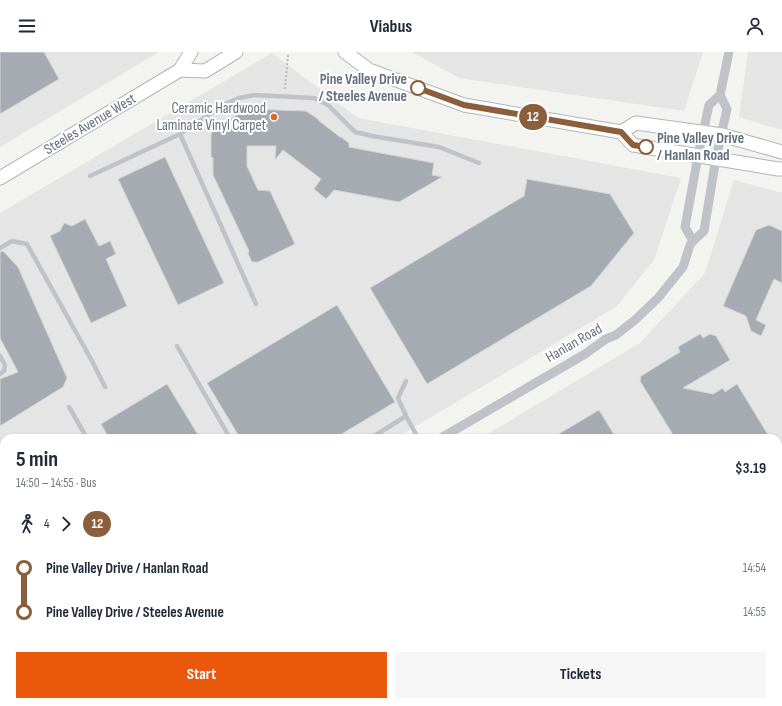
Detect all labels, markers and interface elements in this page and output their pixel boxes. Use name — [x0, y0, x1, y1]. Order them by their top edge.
icon: menu — [16, 15, 38, 37]
icon: person — [744, 15, 766, 37]
text: Viabus — [370, 16, 412, 37]
place label: Pine Valley Drive / Steeles Avenue — [319, 70, 407, 106]
marker: Pine Valley Drive / Steeles Avenue — [410, 80, 426, 96]
street label: Steeles Avenue West — [40, 89, 140, 159]
place label: Ceramic Hardwood Laminate Vinyl Carpet — [156, 99, 266, 135]
line badge: 12 — [515, 104, 551, 130]
text: 12 — [527, 108, 539, 125]
marker: Ceramic Hardwood Laminate Vinyl Carpet — [269, 112, 279, 122]
place label: Pine Valley Drive / Hanlan Road — [657, 129, 744, 165]
marker: Pine Valley Drive / Hanlan Road — [638, 139, 654, 155]
street label: Hanlan Road — [542, 319, 606, 367]
text: 5 min — [16, 446, 58, 473]
text: $3.19 — [735, 459, 766, 478]
text: 14:50 – 14:55 · Bus — [16, 475, 96, 491]
icon: walk — [16, 513, 38, 535]
icon: forward — [55, 513, 77, 535]
text: 12 — [91, 515, 103, 532]
text: 4 — [44, 516, 49, 532]
text: Pine Valley Drive / Hanlan Road — [46, 559, 208, 578]
text: 14:54 — [743, 560, 766, 576]
text: Pine Valley Drive / Steeles Avenue — [46, 603, 224, 622]
text: 14:55 — [743, 604, 766, 620]
button: Start — [16, 652, 387, 698]
button: Tickets — [395, 652, 766, 698]

